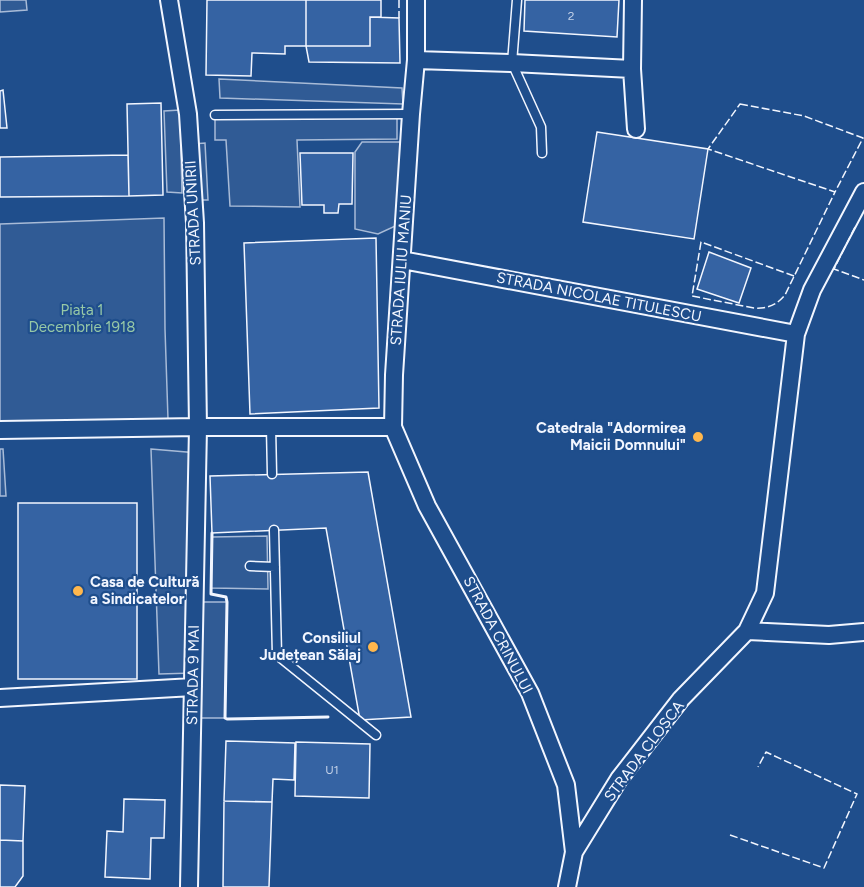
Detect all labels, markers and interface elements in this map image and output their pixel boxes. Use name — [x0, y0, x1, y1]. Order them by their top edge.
house number: 2 — [568, 9, 574, 23]
street label: STRADA UNIRII — [181, 160, 205, 266]
street label: STRADA IULIU MANIU — [387, 194, 415, 346]
street label: STRADA NICOLAE TITULESCU — [495, 268, 703, 326]
park label: Piața 1 Decembrie 1918 — [29, 301, 135, 336]
place label: Catedrala "Adormirea Maicii Domnului" — [536, 419, 686, 454]
marker: Catedrala "Adormirea Maicii Domnului" — [691, 430, 705, 444]
place label: Casa de Cultură a Sindicatelor — [90, 573, 200, 608]
street label: STRADA CRINULUI — [459, 573, 537, 697]
marker: Casa de Cultură a Sindicatelor — [71, 584, 85, 598]
street label: STRADA 9 MAI — [183, 625, 203, 725]
place label: Consiliul Județean Sălaj — [260, 629, 361, 664]
marker: Consiliul Județean Sălaj — [366, 640, 380, 654]
street label: STRADA CLOȘCA — [600, 697, 688, 805]
house number: U1 — [325, 763, 339, 777]

